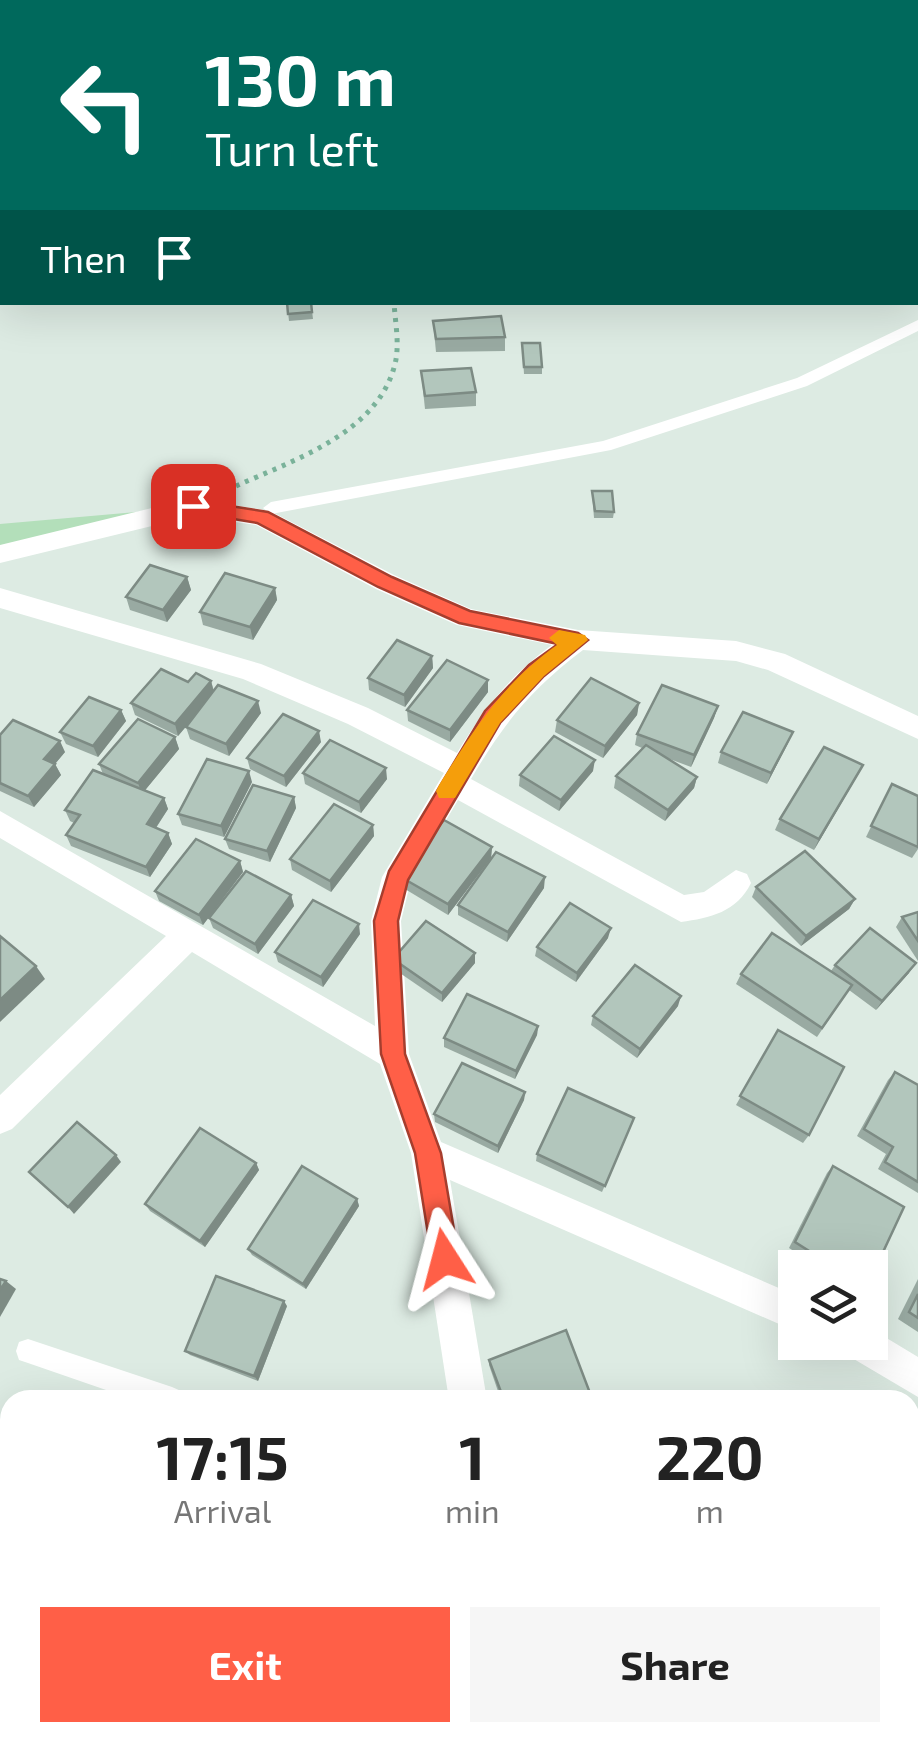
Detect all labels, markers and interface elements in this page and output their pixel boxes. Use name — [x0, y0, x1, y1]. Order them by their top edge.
text: 130 m — [205, 36, 396, 120]
icon: left — [40, 40, 170, 170]
text: Turn left — [205, 121, 379, 175]
icon: arrive — [147, 230, 202, 285]
text: Then — [40, 235, 127, 281]
pin — [151, 464, 236, 549]
icon: arrive — [166, 479, 221, 534]
position arrow — [393, 1207, 497, 1311]
map controls — [778, 1250, 888, 1360]
button: layers — [778, 1250, 888, 1360]
text: 17:15 — [156, 1420, 289, 1492]
text: 1 — [459, 1420, 485, 1492]
text: 220 — [656, 1420, 764, 1492]
text: Arrival — [174, 1491, 271, 1529]
text: min — [445, 1491, 500, 1529]
text: m — [696, 1491, 724, 1529]
button: Exit — [40, 1607, 450, 1722]
button: Share — [470, 1607, 880, 1722]

